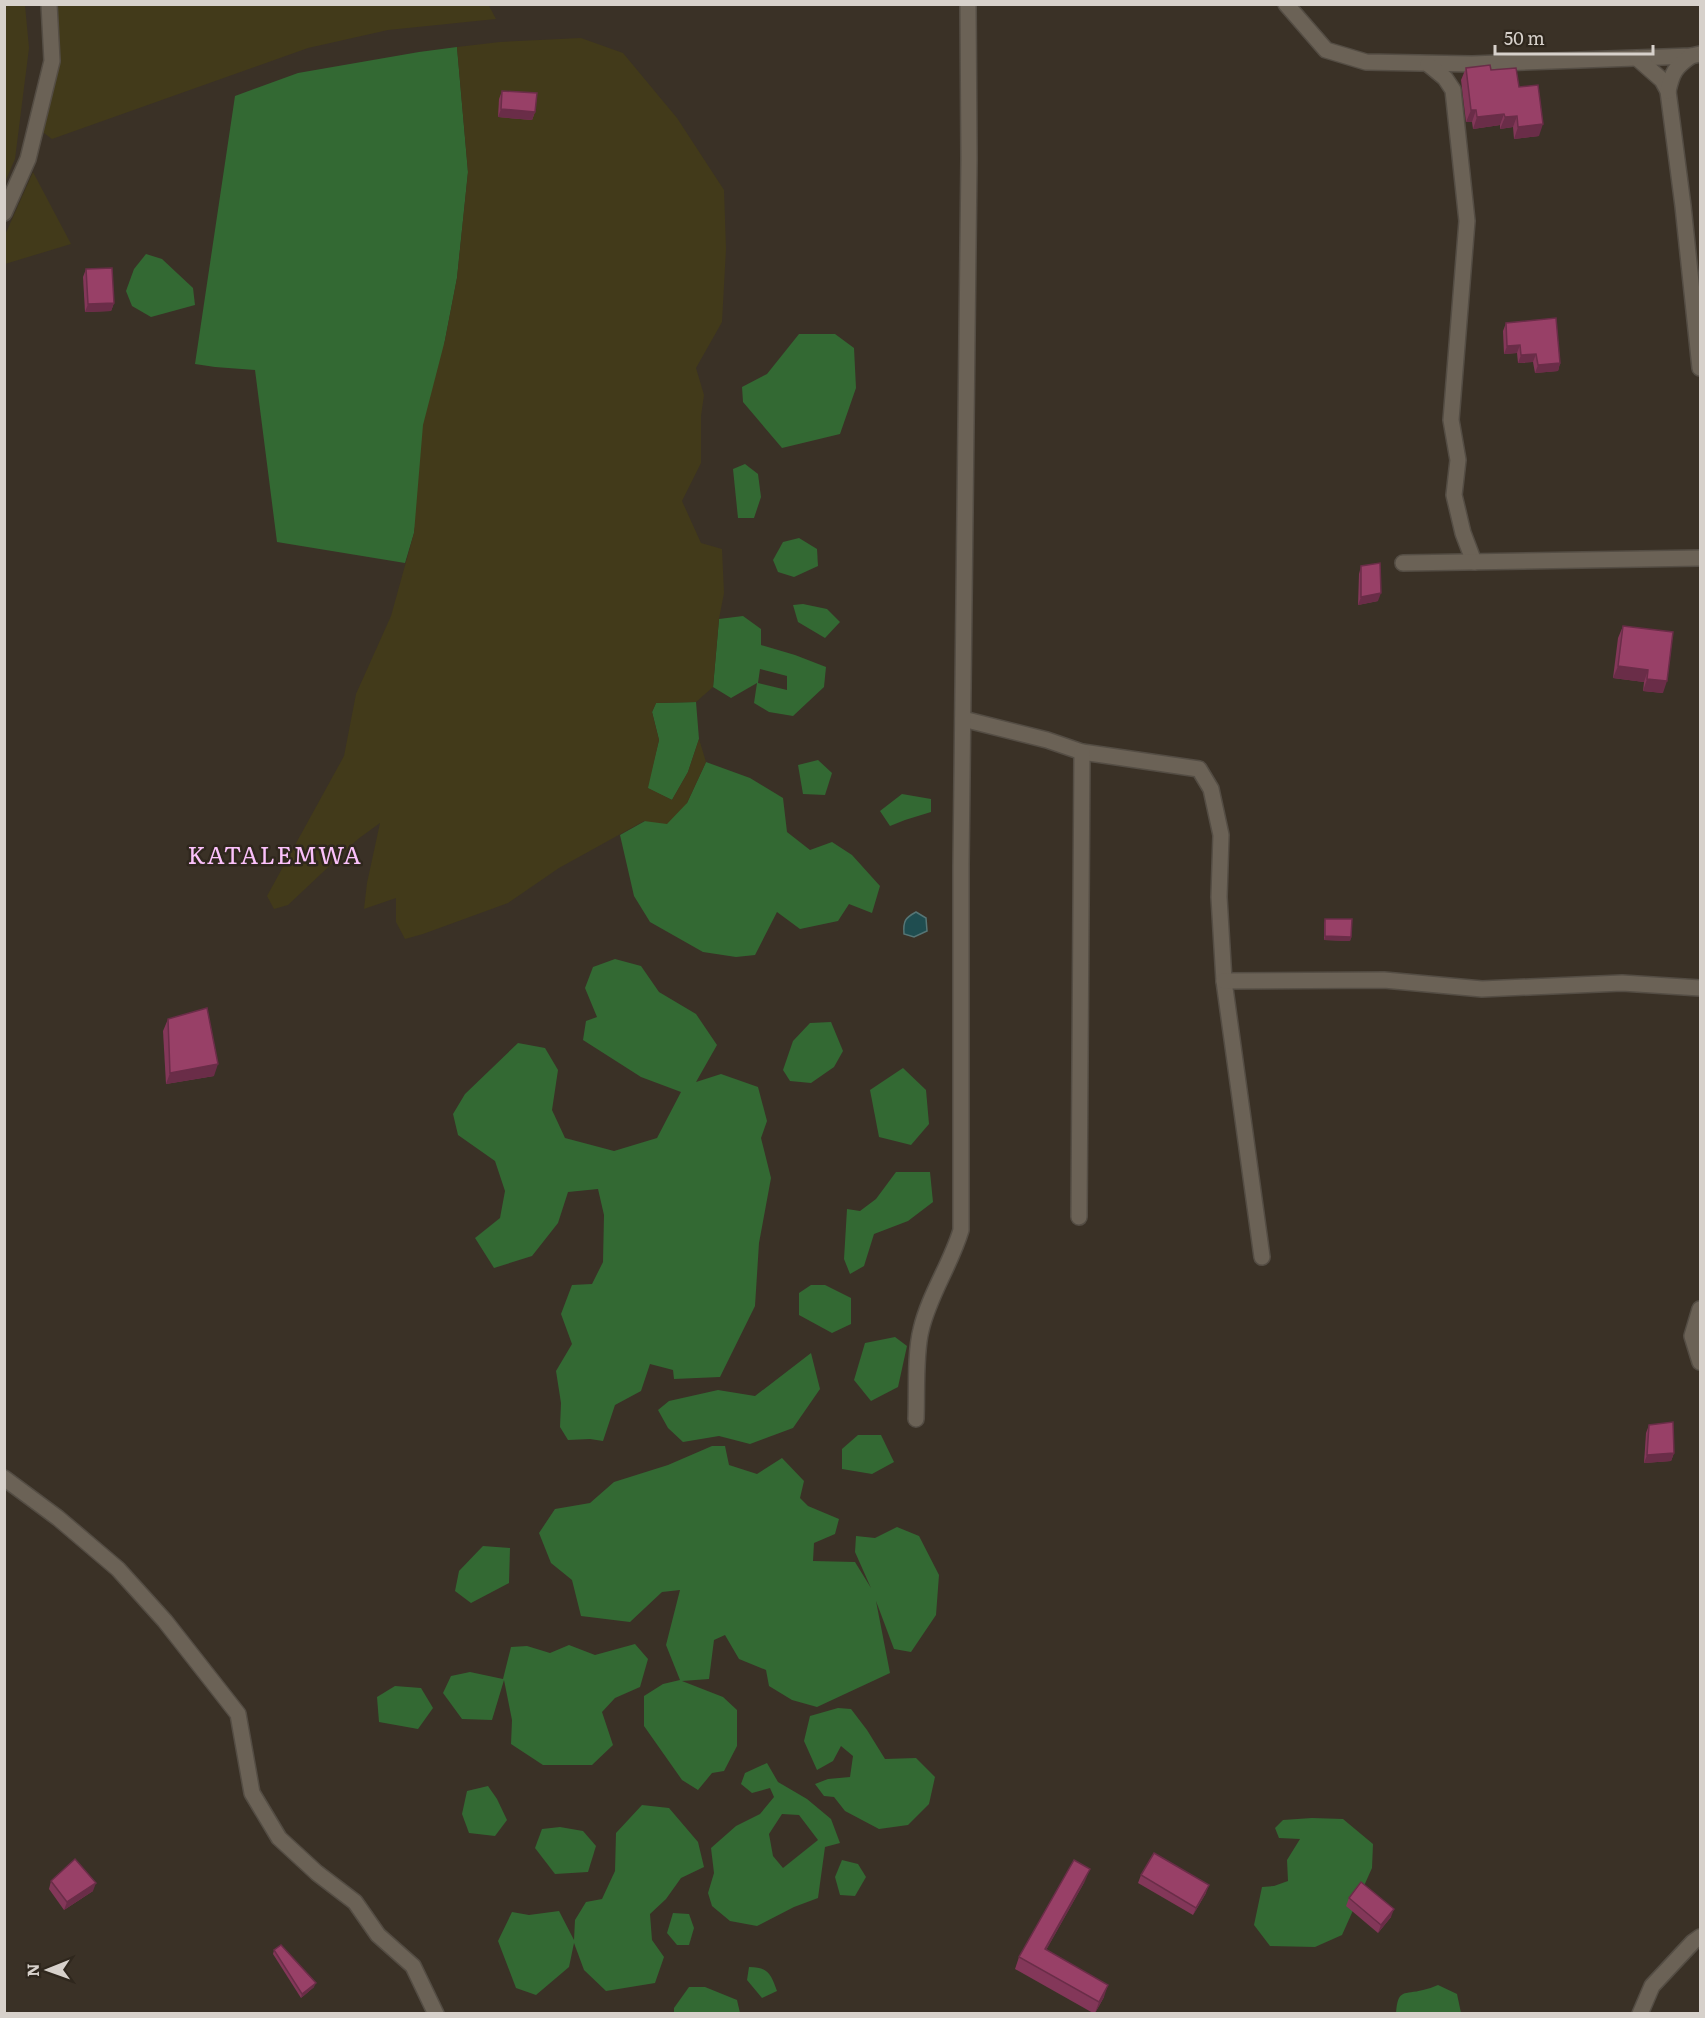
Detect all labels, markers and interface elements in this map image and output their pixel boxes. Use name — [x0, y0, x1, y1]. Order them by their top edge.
scale bar — [1495, 18, 1652, 56]
text: 50 m — [1504, 24, 1545, 51]
district label: KATALEMWA — [187, 836, 363, 871]
north arrow — [18, 1940, 78, 2000]
text: N — [20, 1963, 44, 1977]

